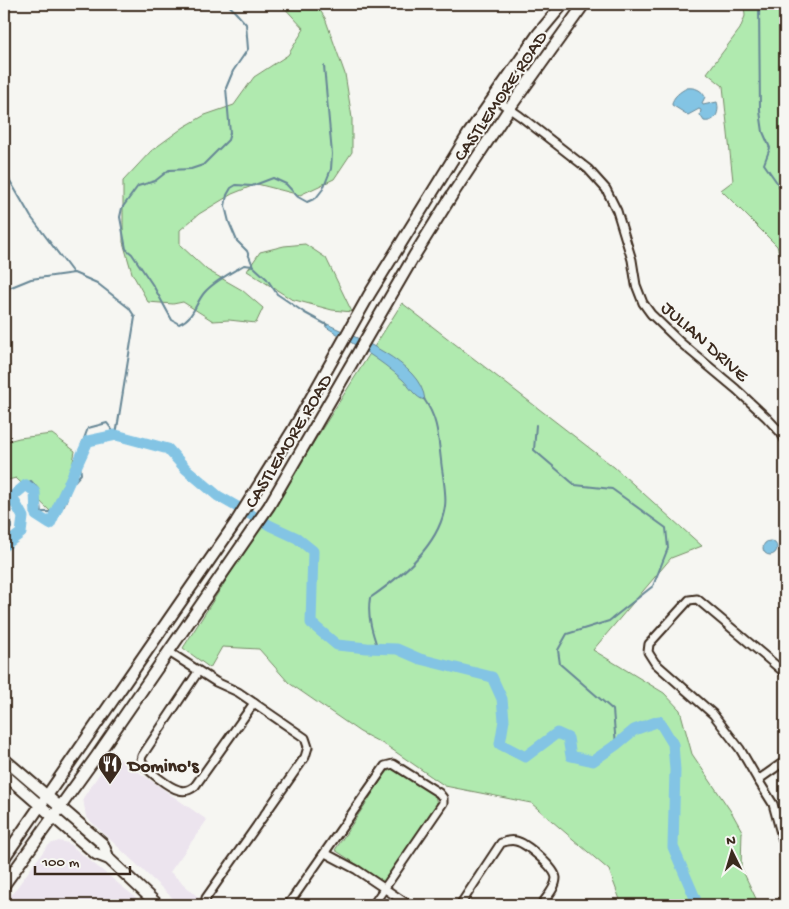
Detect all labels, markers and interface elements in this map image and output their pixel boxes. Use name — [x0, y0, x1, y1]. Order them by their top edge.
street label: CASTLEMORE ROAD — [450, 27, 554, 167]
street label: JULIAN DRIVE — [655, 297, 753, 389]
street label: CASTLEMORE ROAD — [241, 370, 339, 513]
restaurant icon: Domino's — [97, 751, 123, 785]
place label: Domino's — [126, 756, 200, 779]
north arrow — [706, 826, 756, 876]
text: N — [726, 833, 736, 850]
scale bar — [35, 844, 130, 876]
text: 100 m — [41, 854, 80, 872]

